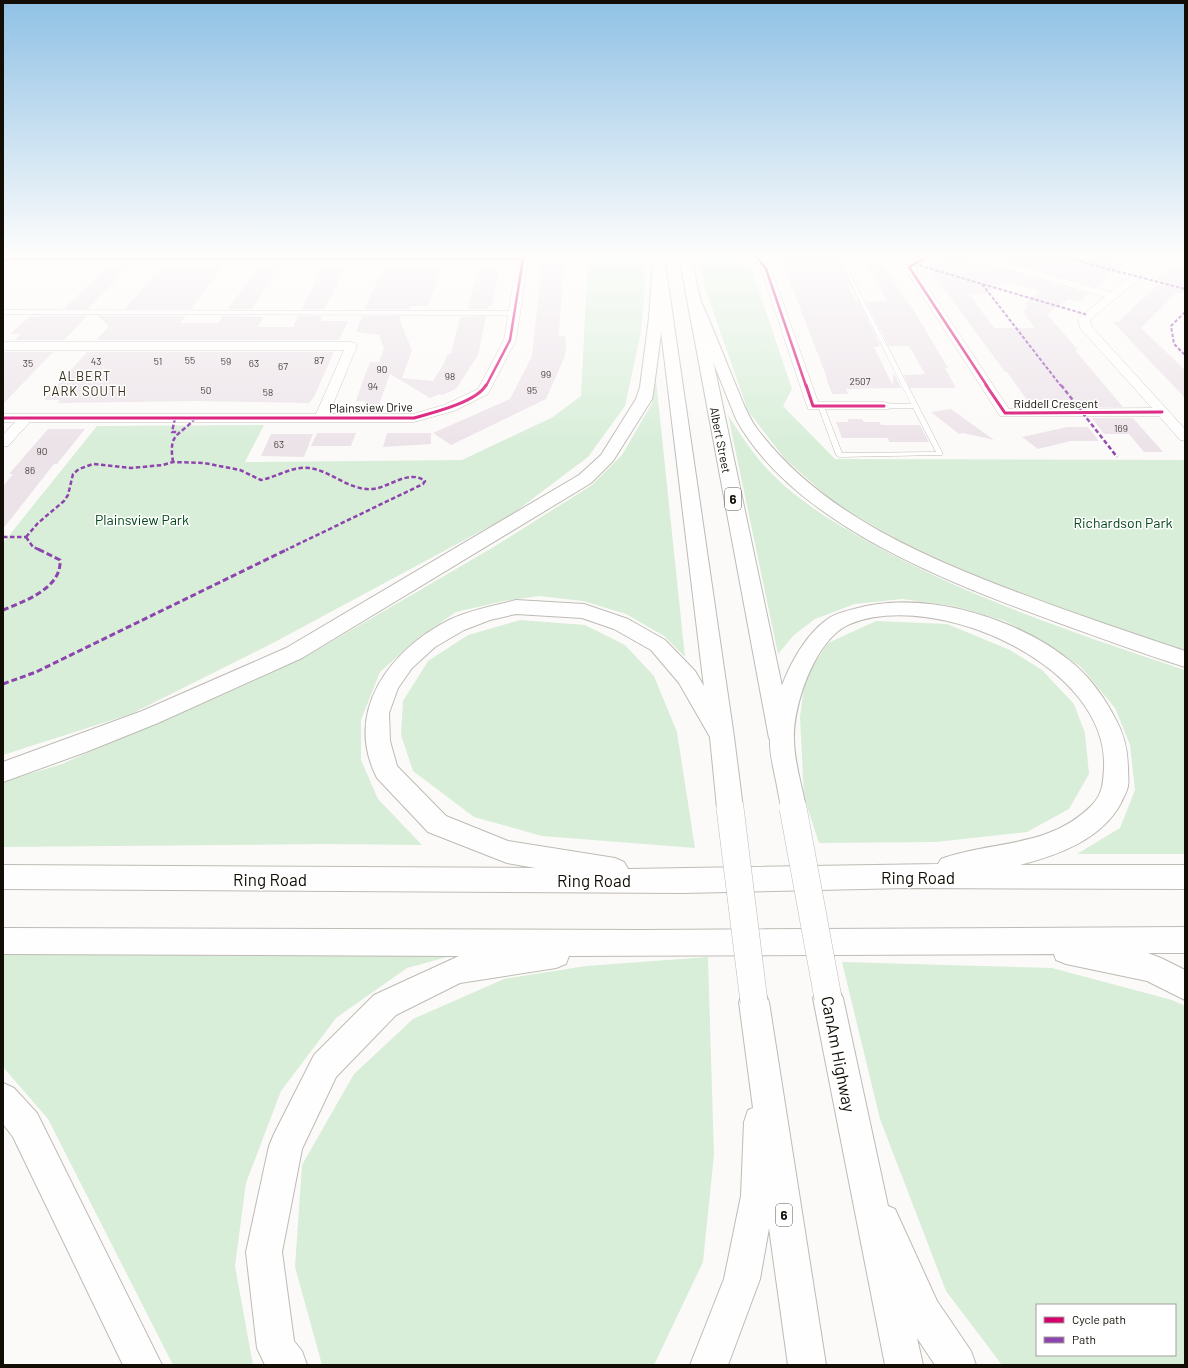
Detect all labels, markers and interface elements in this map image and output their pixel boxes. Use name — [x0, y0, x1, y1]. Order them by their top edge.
house number: 55 — [185, 354, 195, 366]
house number: 87 — [314, 354, 324, 366]
house number: 43 — [91, 355, 101, 367]
house number: 51 — [154, 355, 162, 367]
house number: 59 — [221, 355, 231, 367]
house number: 35 — [23, 357, 33, 369]
house number: 63 — [249, 357, 259, 369]
house number: 67 — [278, 360, 288, 372]
house number: 90 — [377, 363, 387, 375]
district label: ALBERT PARK SOUTH — [43, 368, 127, 399]
house number: 99 — [541, 368, 551, 380]
house number: 98 — [445, 370, 455, 382]
house number: 2507 — [850, 375, 871, 387]
house number: 94 — [368, 380, 378, 392]
house number: 50 — [201, 384, 211, 396]
house number: 95 — [527, 384, 537, 396]
house number: 58 — [263, 386, 273, 398]
street label: Riddell Crescent — [1014, 396, 1098, 410]
street label: Plainsview Drive — [329, 399, 413, 415]
street label: Albert Street — [708, 406, 734, 474]
house number: 169 — [1114, 422, 1128, 434]
house number: 63 — [274, 438, 284, 450]
house number: 90 — [37, 445, 47, 457]
house number: 86 — [25, 464, 35, 476]
road number: 6 — [725, 488, 741, 510]
park label: Plainsview Park — [95, 511, 189, 528]
park label: Richardson Park — [1073, 514, 1173, 531]
street label: Ring Road — [881, 867, 955, 887]
street label: Ring Road — [233, 869, 307, 889]
street label: Ring Road — [557, 870, 631, 890]
street label: CanAm Highway — [818, 994, 860, 1114]
road number: 6 — [776, 1204, 792, 1226]
legend — [1036, 1304, 1176, 1356]
text: Cycle path — [1072, 1312, 1126, 1326]
text: Path — [1072, 1332, 1096, 1346]

